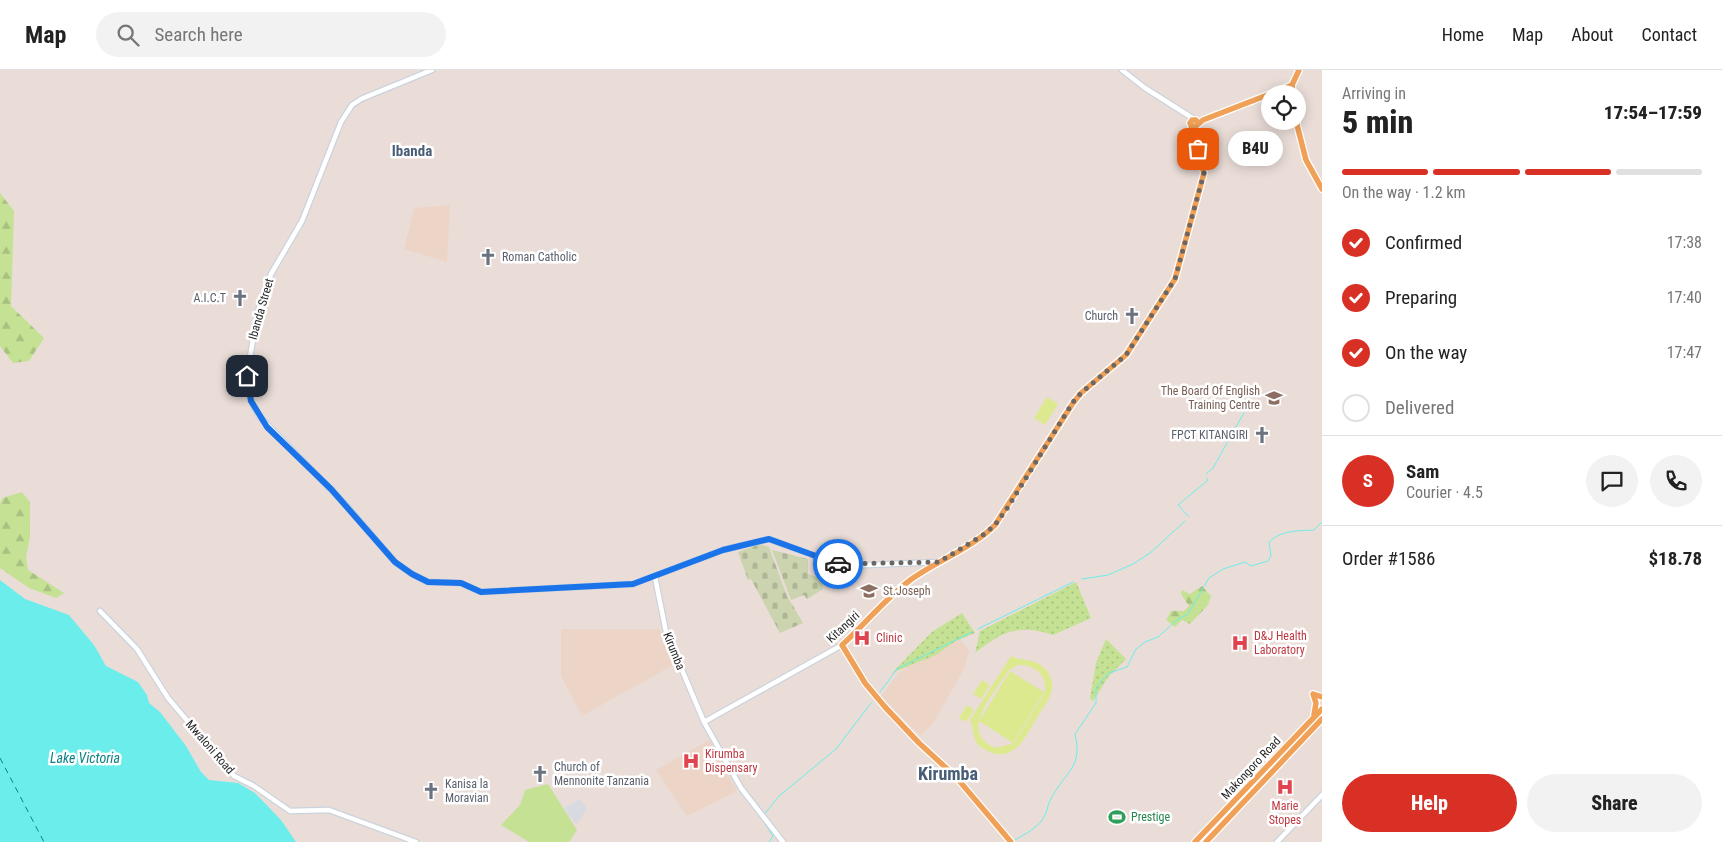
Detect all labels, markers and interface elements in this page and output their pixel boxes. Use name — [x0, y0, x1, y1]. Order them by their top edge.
search box — [96, 12, 446, 57]
text: Map — [25, 21, 66, 49]
icon: search — [114, 21, 142, 49]
text: Search here — [154, 23, 243, 46]
text: Home — [1442, 24, 1484, 45]
text: Map — [1512, 24, 1543, 45]
text: About — [1571, 24, 1613, 45]
text: Contact — [1641, 24, 1697, 45]
text: Arriving in — [1342, 84, 1406, 103]
map controls — [1261, 85, 1306, 130]
button: locate — [1261, 85, 1306, 130]
text: 17:54–17:59 — [1604, 101, 1702, 124]
text: 5 min — [1342, 103, 1413, 141]
pin — [1177, 128, 1219, 170]
callout: B4U — [1228, 132, 1283, 166]
icon: bag — [1184, 135, 1212, 163]
text: B4U — [1242, 139, 1269, 158]
district label: Ibanda — [392, 142, 432, 160]
text: On the way · 1.2 km — [1342, 183, 1465, 202]
icon: check — [1342, 229, 1370, 257]
text: Confirmed — [1385, 231, 1462, 254]
text: 17:38 — [1667, 233, 1702, 252]
church icon: Roman Catholic — [478, 247, 498, 267]
place label: Roman Catholic — [502, 250, 577, 264]
street label: Ibanda Street — [246, 276, 277, 341]
icon: check — [1342, 284, 1370, 312]
text: Preparing — [1385, 286, 1457, 309]
church icon: A.I.C.T — [230, 288, 250, 308]
text: 17:40 — [1667, 288, 1702, 307]
place label: A.I.C.T — [194, 291, 226, 305]
church icon: Church — [1122, 306, 1142, 326]
place label: Church — [1085, 309, 1118, 323]
icon: check — [1342, 339, 1370, 367]
text: On the way — [1385, 341, 1467, 364]
text: 17:47 — [1667, 343, 1702, 362]
pin — [226, 355, 268, 397]
icon: home — [233, 362, 261, 390]
place label: The Board Of English Training Centre — [1161, 384, 1260, 412]
school or university icon: The Board Of English Training Centre — [1264, 388, 1284, 408]
text: Delivered — [1385, 396, 1454, 419]
church icon: FPCT KITANGIRI — [1252, 425, 1272, 445]
place label: FPCT KITANGIRI — [1171, 428, 1248, 442]
button: chat — [1586, 455, 1638, 507]
button: phone — [1650, 455, 1702, 507]
text: Sam — [1406, 460, 1439, 483]
text: S — [1363, 469, 1373, 492]
text: Courier · 4.5 — [1406, 483, 1483, 502]
courier — [813, 539, 863, 589]
text: Order #1586 — [1342, 547, 1435, 570]
text: $18.78 — [1648, 547, 1702, 570]
icon: car — [824, 550, 852, 578]
school or university icon: St.Joseph — [859, 581, 879, 601]
place label: St.Joseph — [883, 584, 931, 598]
street label: Kitangiri — [824, 608, 862, 646]
hospital icon: Clinic — [852, 628, 872, 648]
place label: D&J Health Laboratory — [1254, 629, 1307, 657]
street label: Kirumba — [660, 630, 688, 672]
place label: Clinic — [876, 631, 903, 645]
hospital icon: D&J Health Laboratory — [1230, 633, 1250, 653]
street label: Mwaloni Road — [183, 717, 237, 777]
street label: Makongoro Road — [1218, 734, 1284, 802]
place label: Kirumba Dispensary — [705, 747, 757, 775]
water label: Lake Victoria — [50, 750, 120, 766]
hospital icon: Kirumba Dispensary — [681, 751, 701, 771]
place label: Church of Mennonite Tanzania — [554, 760, 649, 788]
district label: Kirumba — [918, 763, 978, 784]
church icon: Church of Mennonite Tanzania — [530, 764, 550, 784]
button: Help — [1342, 774, 1517, 832]
button: Share — [1527, 774, 1702, 832]
place label: Kanisa la Moravian — [445, 777, 489, 805]
hospital icon: Marie Stopes — [1275, 777, 1295, 797]
church icon: Kanisa la Moravian — [421, 781, 441, 801]
place label: Marie Stopes — [1269, 799, 1301, 827]
sports icon: Prestige — [1107, 807, 1127, 827]
place label: Prestige — [1131, 810, 1171, 824]

